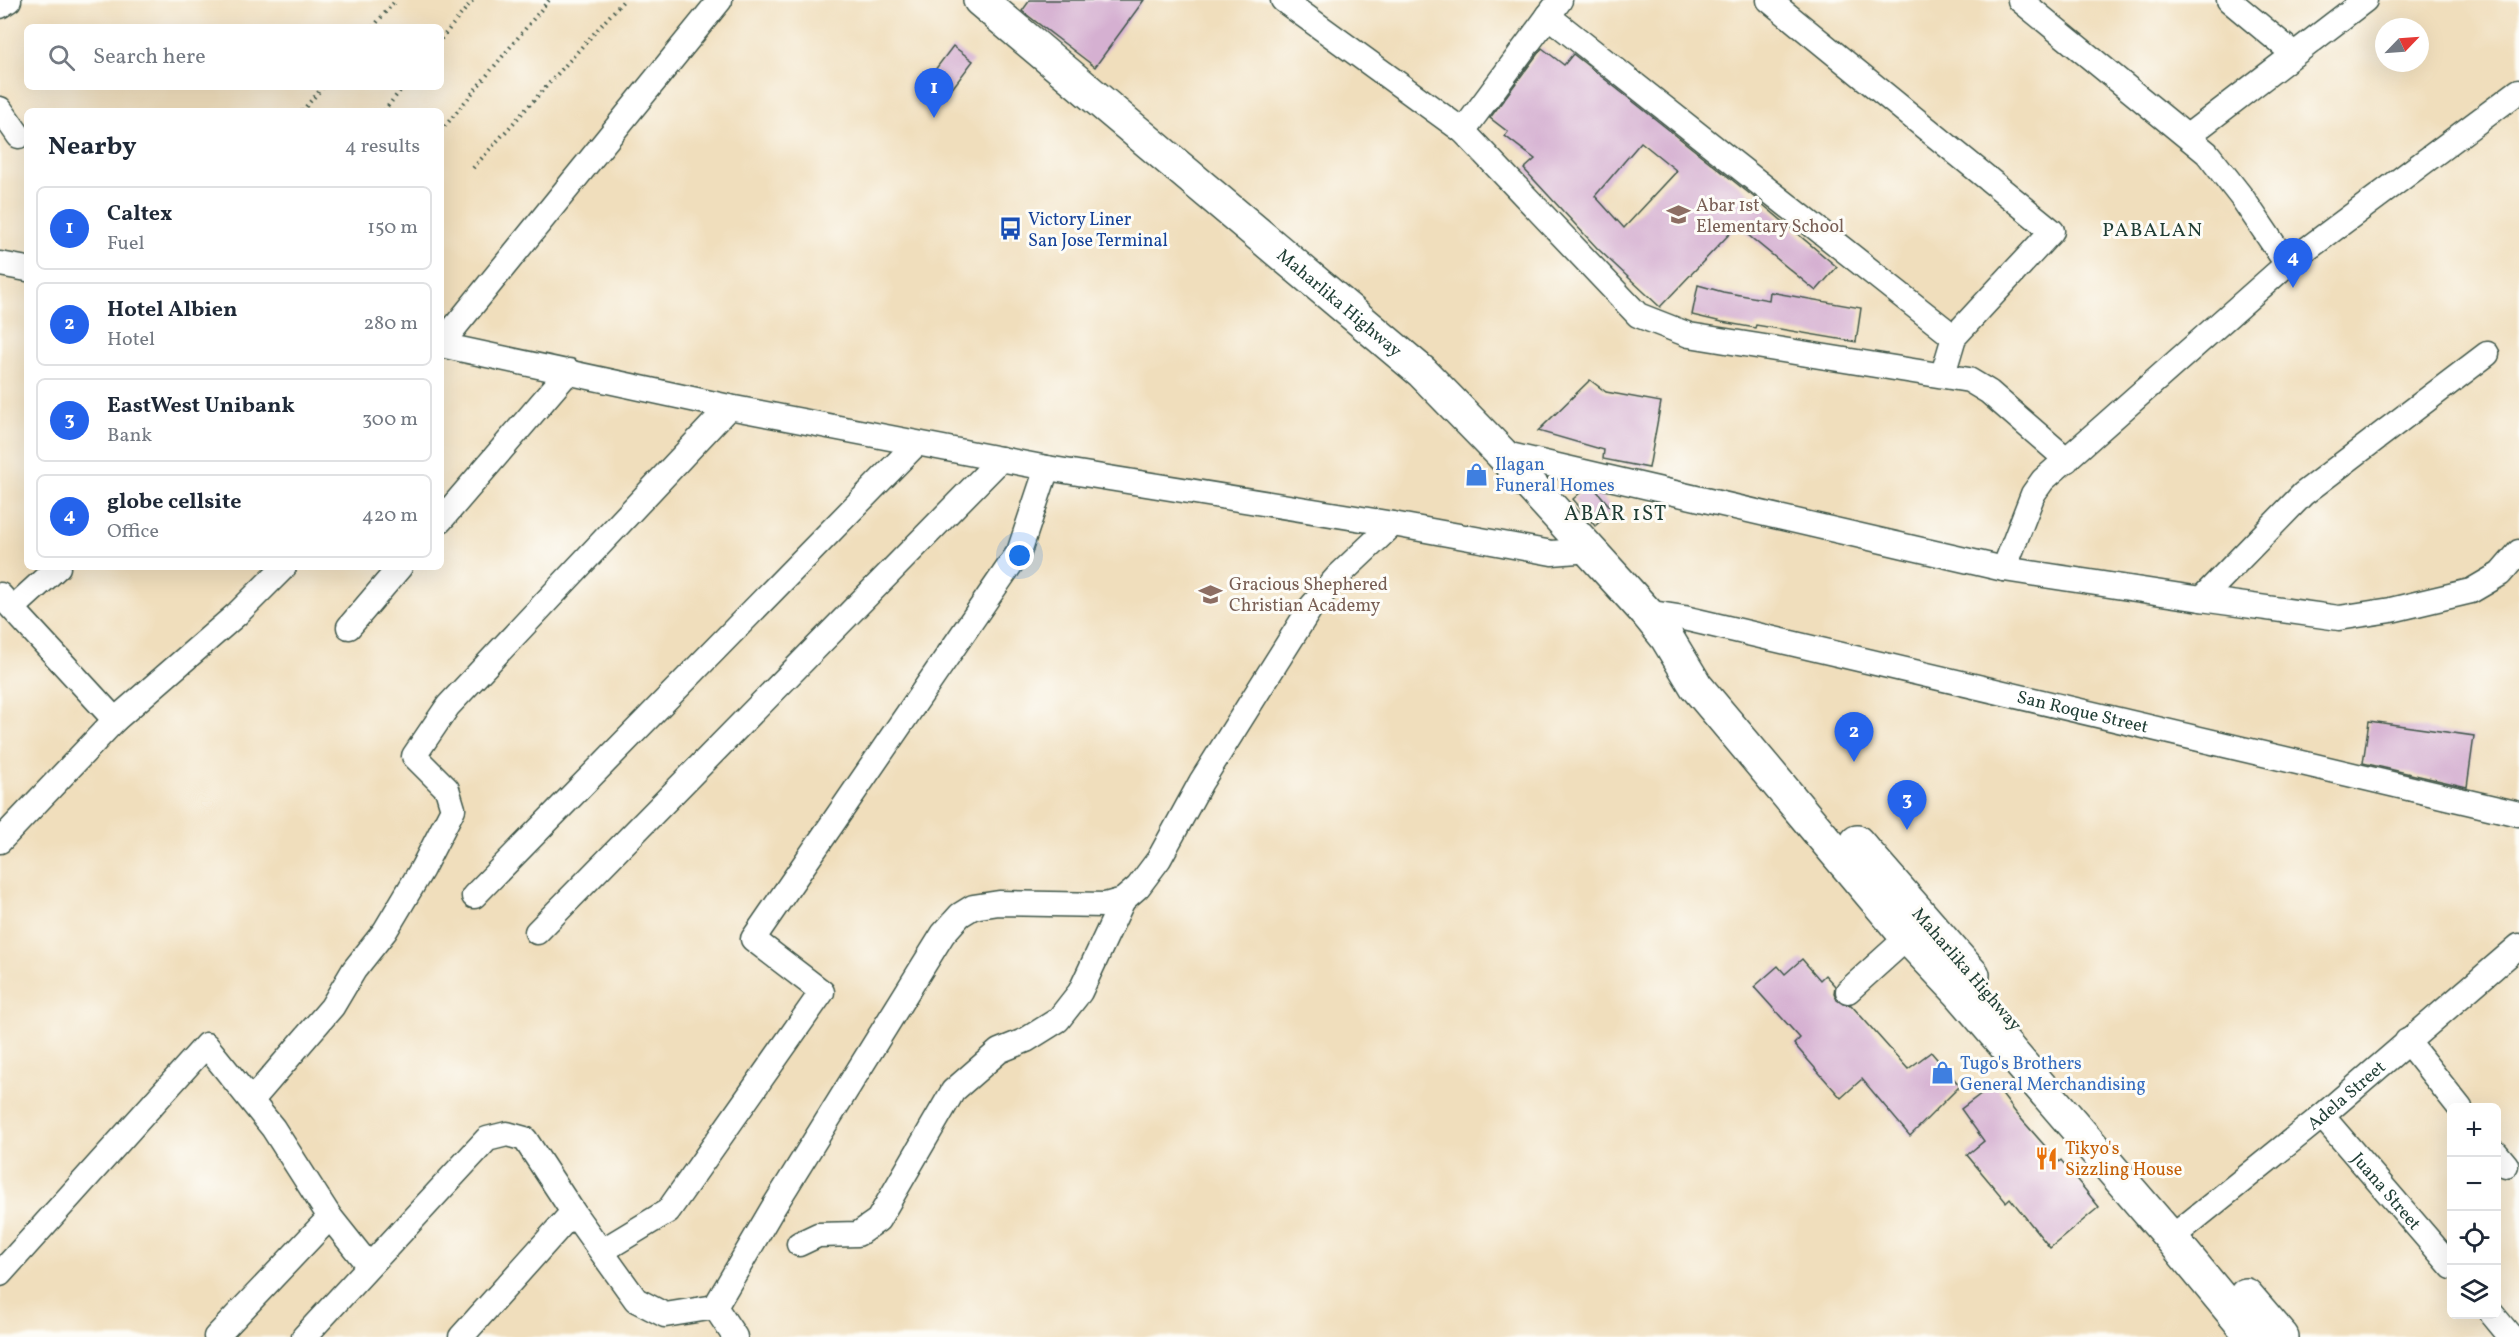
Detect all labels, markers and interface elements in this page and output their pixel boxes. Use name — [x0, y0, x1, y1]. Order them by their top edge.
north arrow — [2375, 18, 2429, 72]
search box — [24, 24, 444, 90]
icon: search — [45, 41, 78, 74]
text: Search here — [93, 42, 206, 73]
pin: 1 — [914, 68, 954, 118]
text: Nearby — [48, 129, 137, 165]
text: 4 results — [345, 133, 420, 161]
place label: Abar 1st Elementary School — [1696, 194, 1844, 240]
text: Caltex — [107, 199, 173, 230]
school or university icon: Abar 1st Elementary School — [1665, 202, 1691, 228]
place label: Victory Liner San Jose Terminal — [1028, 208, 1168, 254]
text: 1 — [65, 214, 74, 242]
text: 150 m — [367, 214, 418, 242]
bus stop icon: Victory Liner San Jose Terminal — [997, 216, 1023, 242]
district label: PABALAN — [2102, 217, 2204, 245]
text: Fuel — [107, 230, 144, 258]
pin: 4 — [2274, 238, 2312, 288]
street label: Maharlika Highway — [1271, 244, 1407, 364]
text: Hotel Albien — [107, 295, 237, 326]
text: 2 — [64, 310, 75, 338]
text: 280 m — [363, 310, 418, 338]
text: Hotel — [107, 326, 155, 354]
text: EastWest Unibank — [107, 391, 295, 422]
text: 3 — [64, 406, 75, 434]
text: 300 m — [362, 406, 418, 434]
text: Bank — [107, 422, 152, 450]
place label: Ilagan Funeral Homes — [1495, 453, 1615, 499]
shop icon: Ilagan Funeral Homes — [1464, 461, 1490, 487]
text: globe cellsite — [107, 487, 241, 518]
district label: ABAR 1ST — [1564, 500, 1668, 529]
text: 4 — [63, 502, 76, 530]
text: 420 m — [362, 502, 418, 530]
text: Office — [107, 518, 159, 546]
your location — [1005, 541, 1034, 570]
place label: Gracious Shephered Christian Academy — [1229, 573, 1388, 619]
school or university icon: Gracious Shephered Christian Academy — [1198, 581, 1224, 607]
street label: San Roque Street — [2014, 686, 2151, 741]
pin: 2 — [1834, 712, 1874, 762]
pin: 3 — [1888, 780, 1926, 830]
street label: Maharlika Highway — [1905, 903, 2027, 1037]
place label: Tugo's Brothers General Merchandising — [1960, 1052, 2146, 1098]
street label: Adela Street — [2302, 1055, 2392, 1137]
shop icon: Tugo's Brothers General Merchandising — [1929, 1060, 1955, 1086]
map controls — [2447, 1103, 2501, 1319]
button: + — [2447, 1103, 2501, 1157]
place label: Tikyo's Sizzling House — [2065, 1137, 2182, 1183]
restaurant icon: Tikyo's Sizzling House — [2034, 1145, 2060, 1171]
street label: Juana Street — [2345, 1148, 2426, 1236]
button: − — [2447, 1157, 2501, 1211]
button: locate — [2447, 1211, 2501, 1265]
button: layers — [2447, 1265, 2501, 1319]

